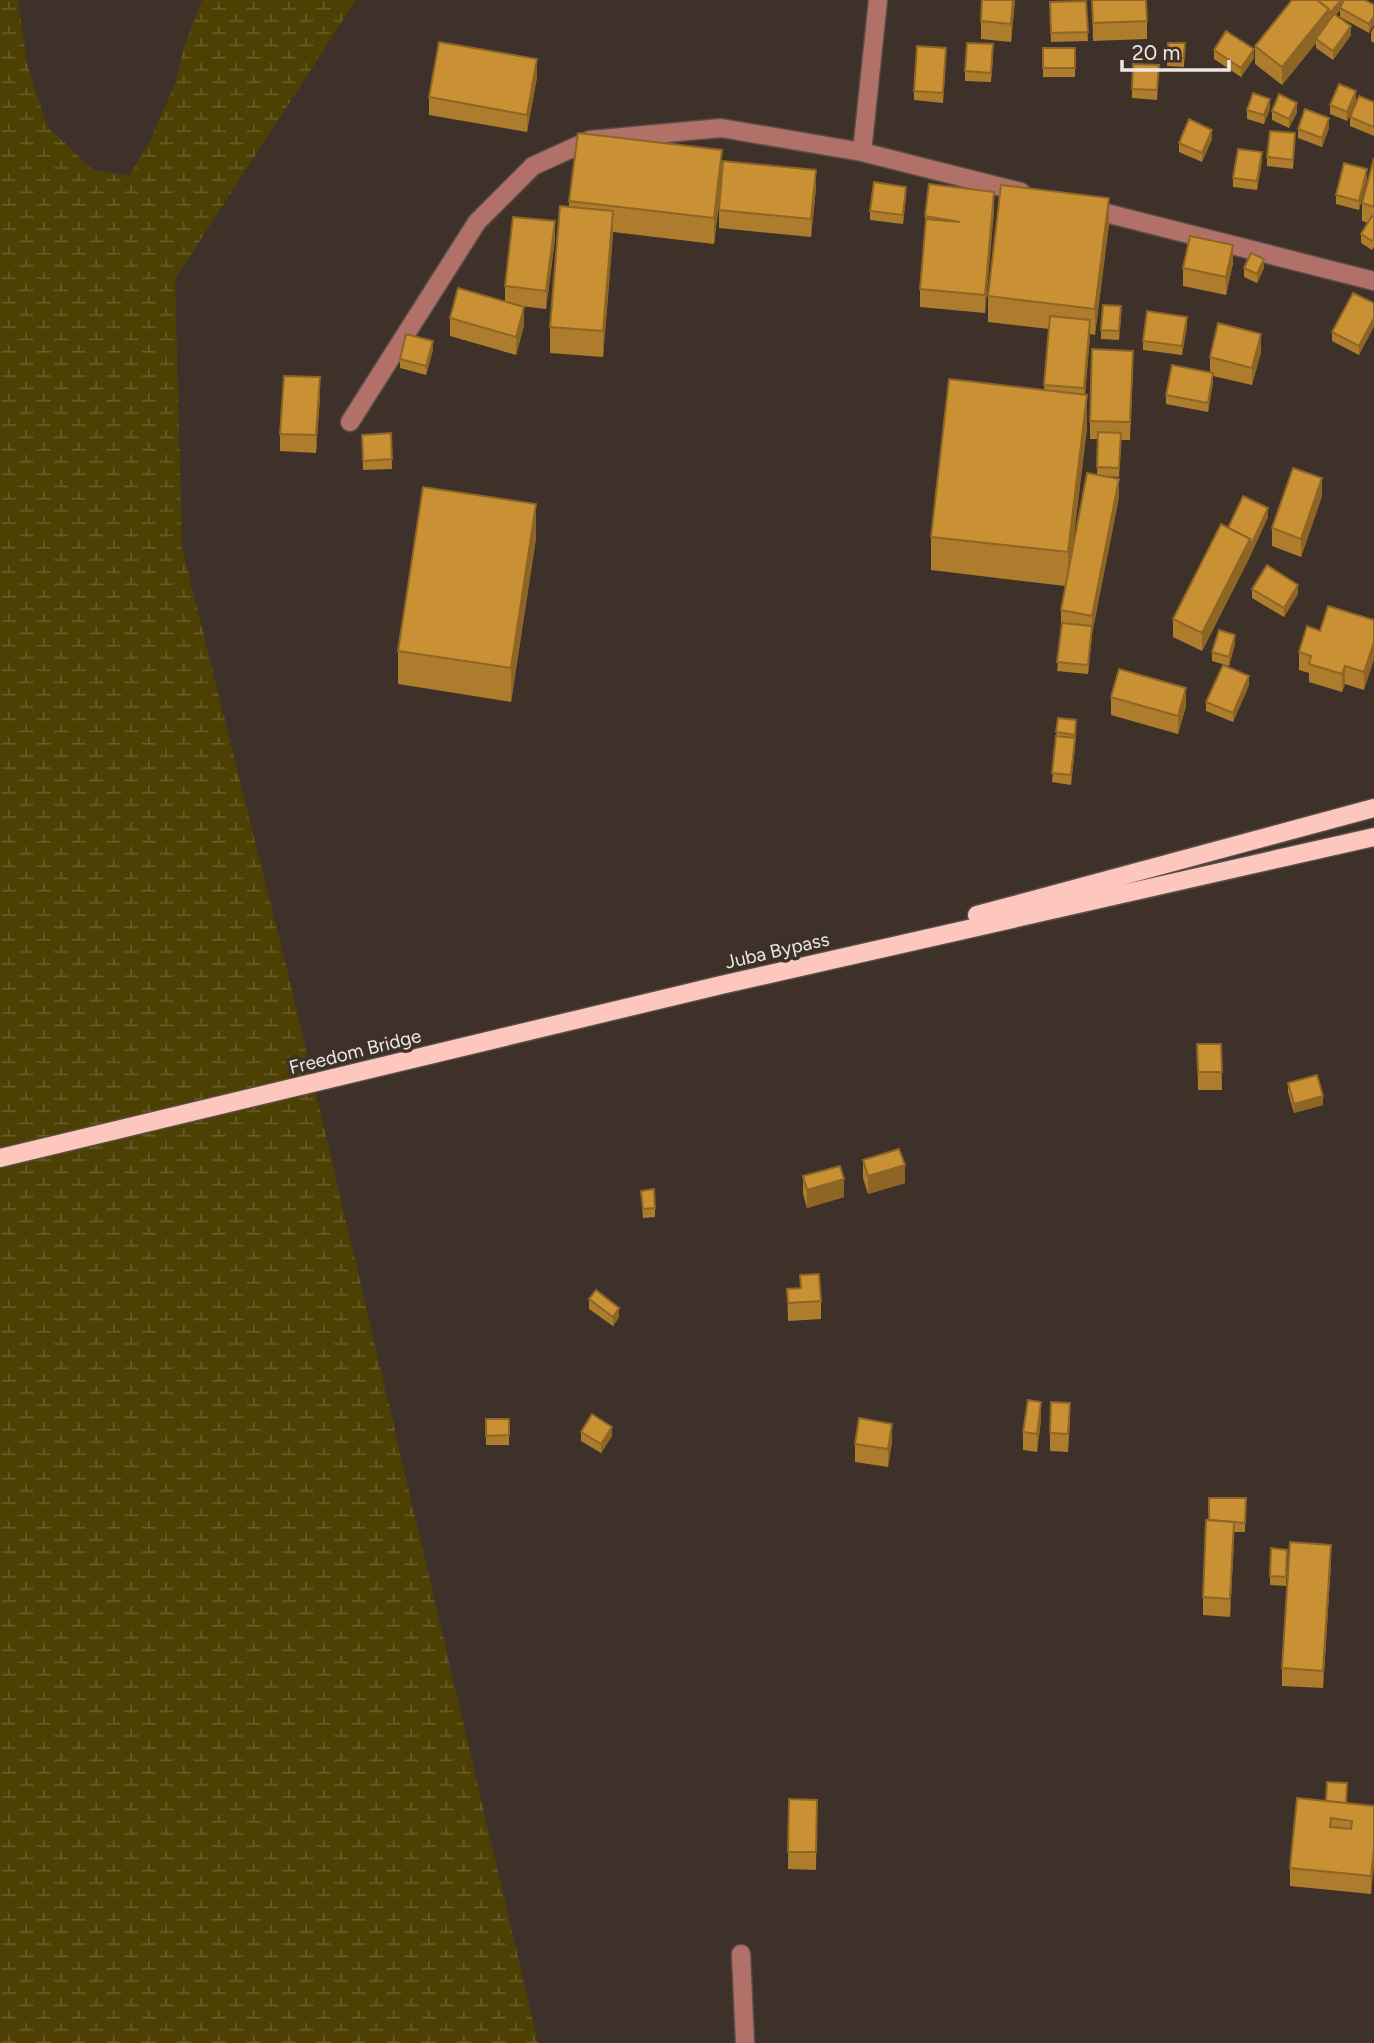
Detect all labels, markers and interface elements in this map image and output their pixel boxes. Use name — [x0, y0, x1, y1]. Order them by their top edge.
scale bar — [1122, 28, 1229, 72]
text: 20 m — [1132, 40, 1180, 65]
street label: Juba Bypass — [723, 927, 832, 974]
street label: Freedom Bridge — [287, 1024, 424, 1079]

